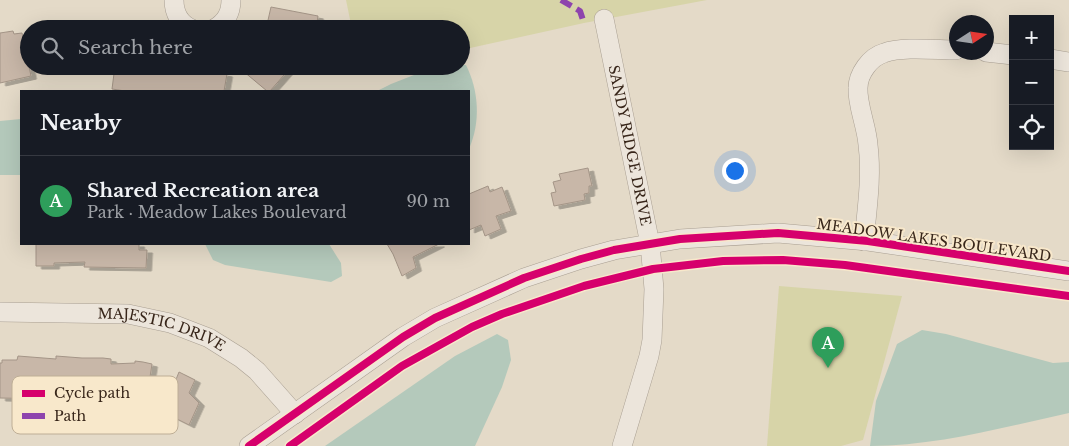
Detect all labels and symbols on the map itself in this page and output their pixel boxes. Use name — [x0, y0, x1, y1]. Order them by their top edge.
north arrow — [949, 15, 994, 60]
street label: SANDY RIDGE DRIVE — [605, 63, 655, 227]
your location — [722, 158, 748, 184]
street label: MEADOW LAKES BOULEVARD — [816, 215, 1052, 265]
street label: MAJESTIC DRIVE — [97, 305, 229, 355]
pin: A — [812, 327, 844, 368]
legend — [12, 376, 178, 434]
text: Cycle path — [54, 384, 131, 402]
text: Path — [54, 407, 86, 425]

